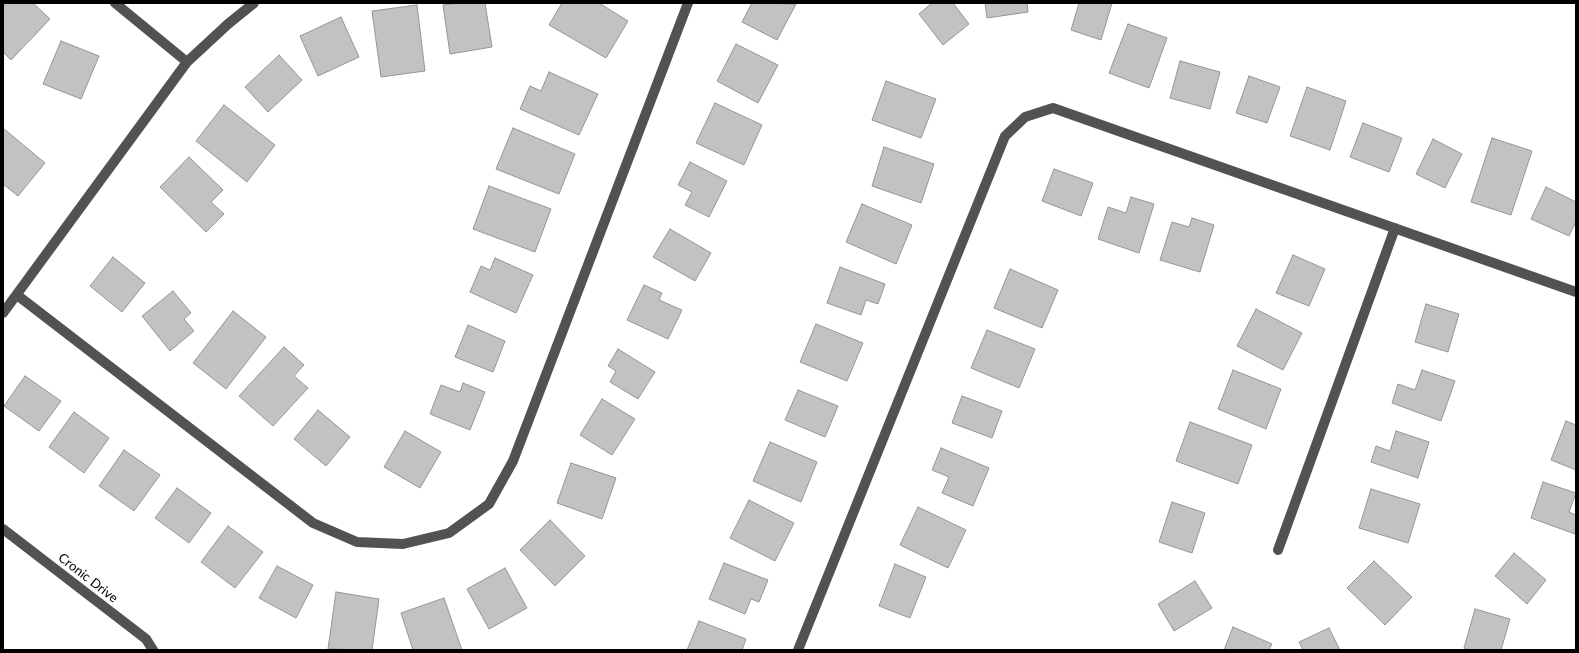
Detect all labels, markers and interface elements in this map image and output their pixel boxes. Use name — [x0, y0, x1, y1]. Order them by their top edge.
street label: Cronic Drive — [55, 550, 121, 606]

